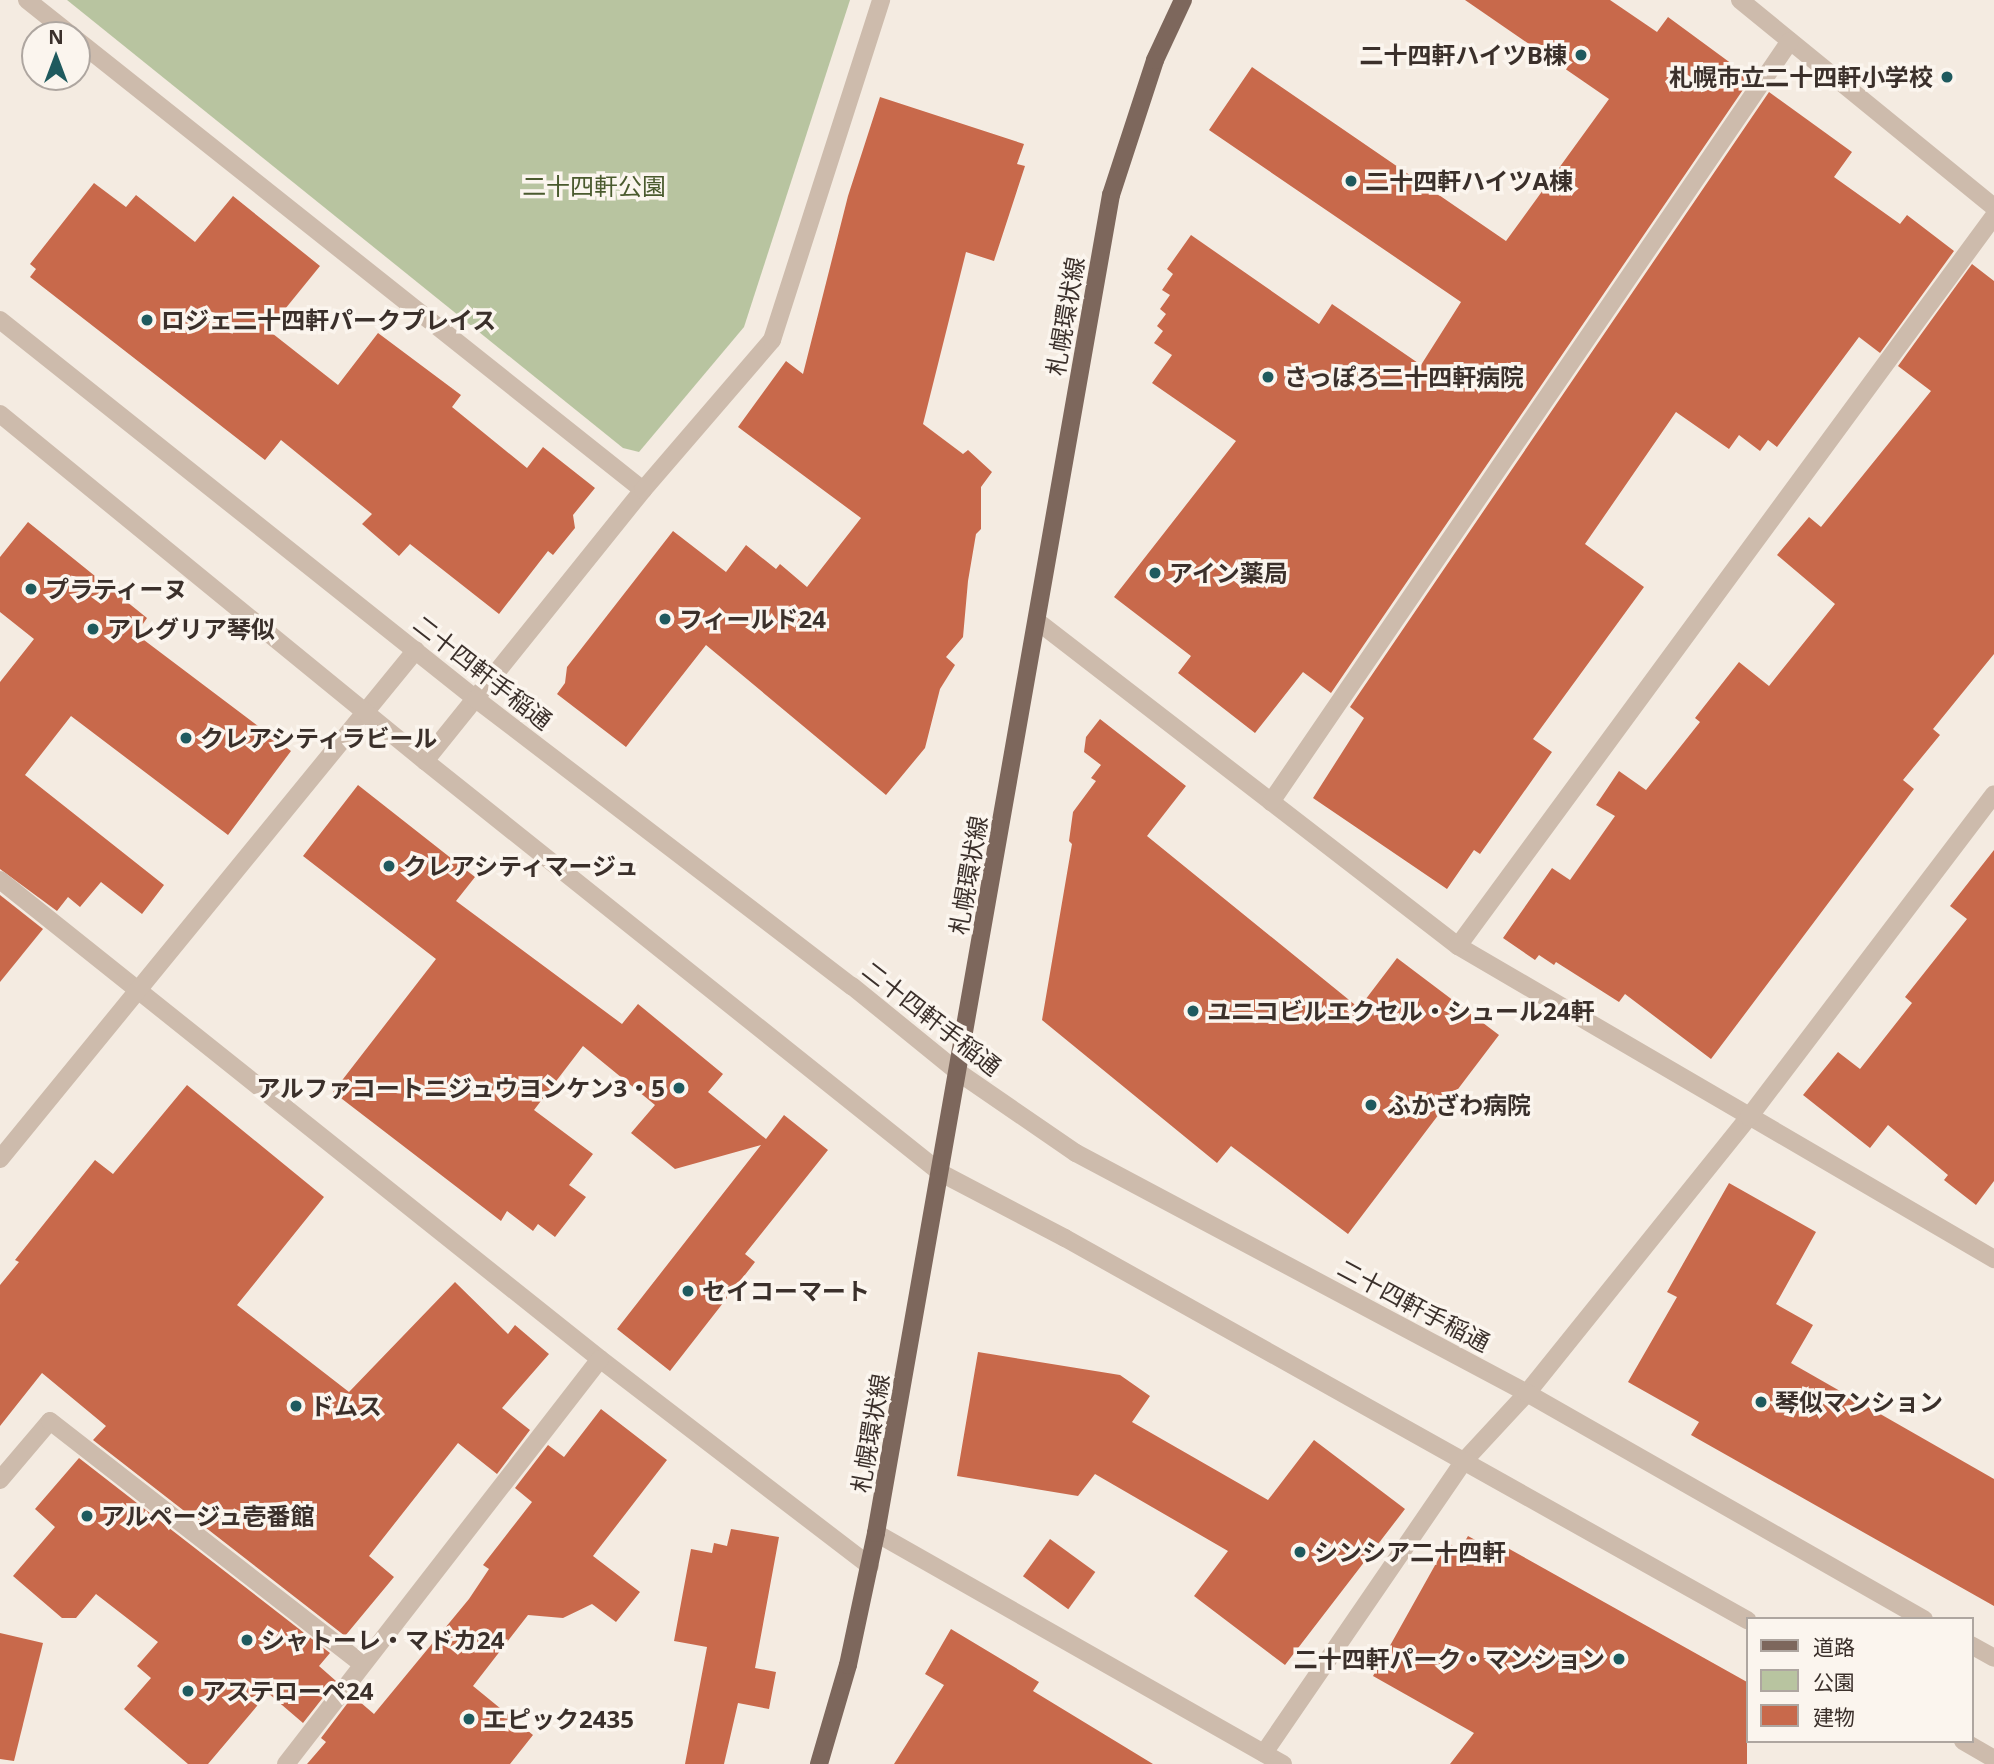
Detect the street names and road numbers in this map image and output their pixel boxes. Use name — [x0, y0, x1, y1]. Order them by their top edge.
street label: 札幌環状線 — [1040, 254, 1090, 378]
street label: 二十四軒手稲通 — [408, 609, 558, 735]
street label: 札幌環状線 — [943, 813, 993, 937]
street label: 二十四軒手稲通 — [857, 955, 1007, 1081]
street label: 二十四軒手稲通 — [1333, 1253, 1495, 1357]
street label: 札幌環状線 — [845, 1371, 895, 1495]

